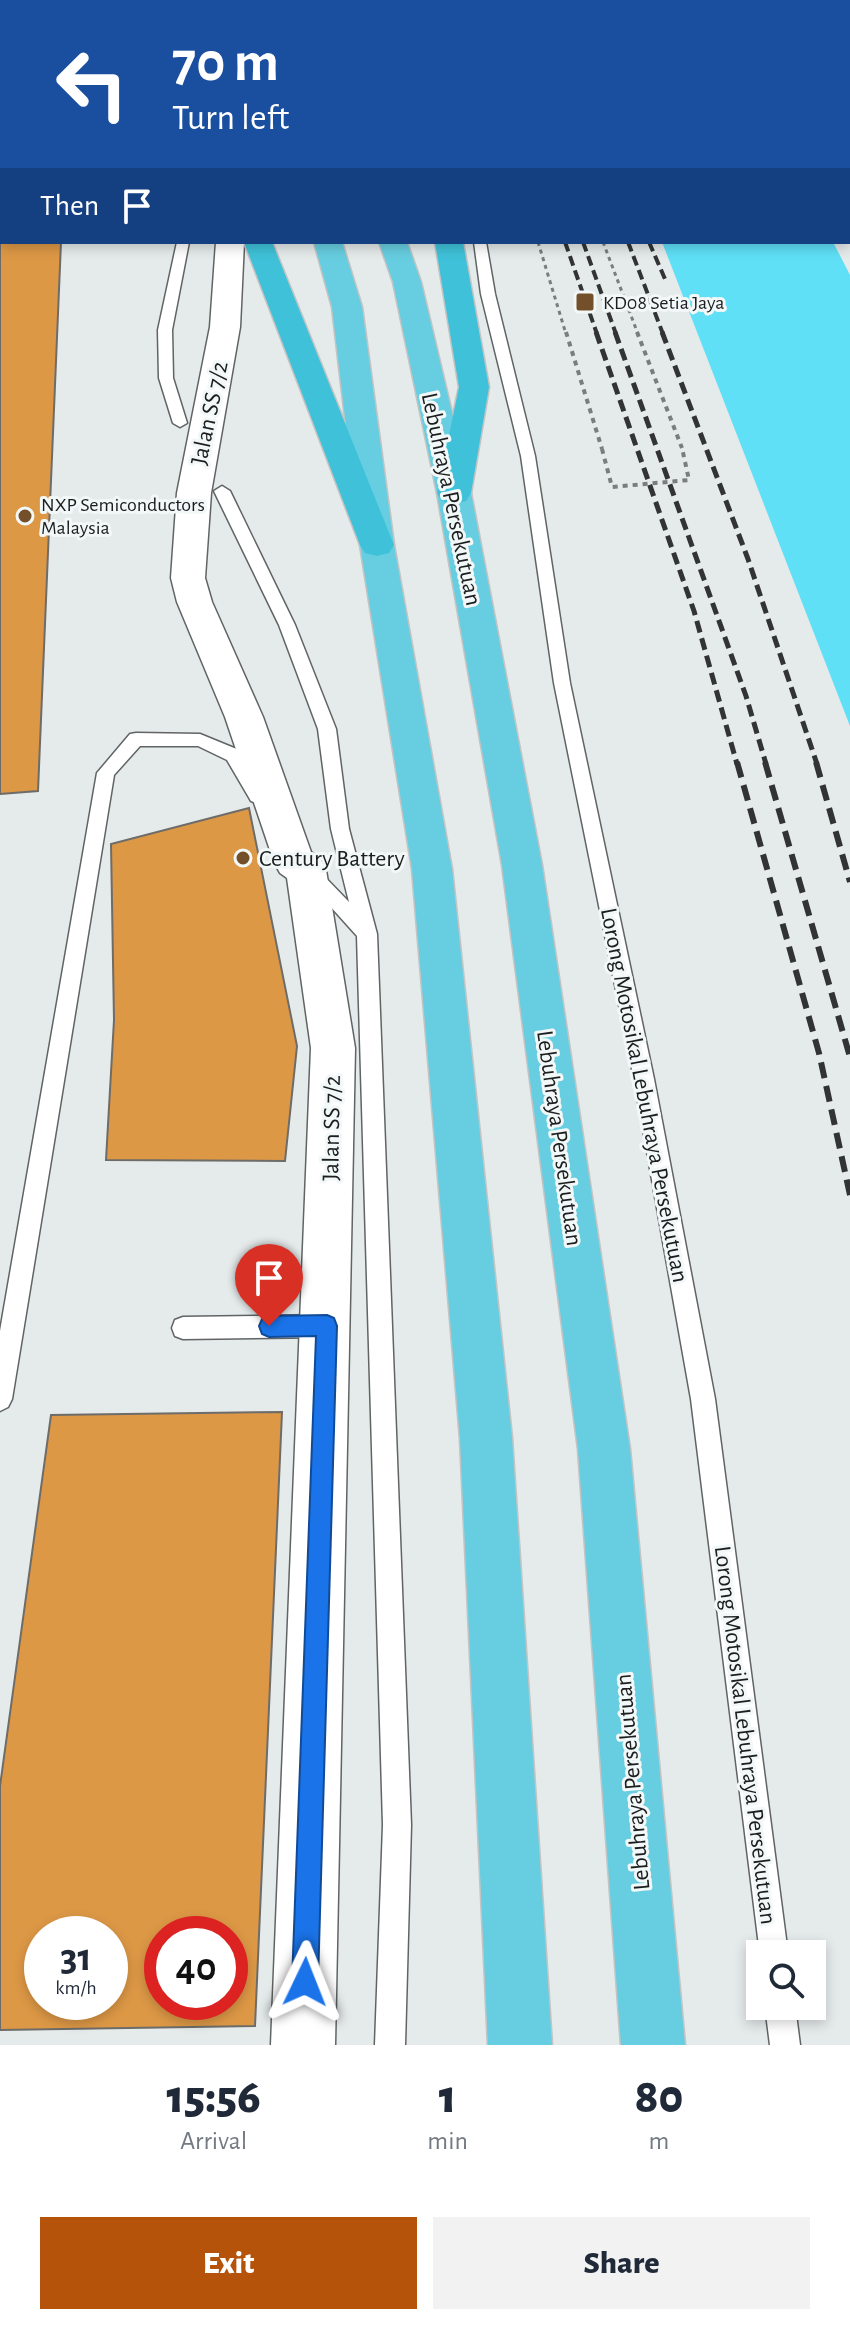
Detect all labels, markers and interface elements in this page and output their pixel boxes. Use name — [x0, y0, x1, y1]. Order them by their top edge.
icon: left — [40, 32, 144, 136]
text: 70 m — [172, 35, 279, 91]
text: Turn left — [172, 100, 289, 136]
icon: arrive — [115, 184, 159, 228]
text: Then — [40, 191, 99, 221]
marker: KD08 Setia Jaya — [574, 291, 596, 313]
place label: KD08 Setia Jaya — [603, 293, 724, 313]
street label: Jalan SS 7/2 — [187, 359, 233, 467]
street label: Lebuhraya Persekutuan — [417, 390, 485, 608]
place label: NXP Semiconductors Malaysia — [41, 495, 205, 538]
marker: NXP Semiconductors Malaysia — [16, 507, 34, 525]
place label: Century Battery — [259, 847, 405, 871]
marker: Century Battery — [234, 849, 252, 867]
street label: Lorong Motosikal Lebuhraya Persekutuan — [596, 906, 692, 1285]
street label: Lebuhraya Persekutuan — [532, 1029, 586, 1247]
street label: Jalan SS 7/2 — [319, 1075, 345, 1181]
pin — [235, 1244, 303, 1326]
icon: arrive — [247, 1256, 291, 1300]
street label: Lorong Motosikal Lebuhraya Persekutuan — [710, 1544, 780, 1926]
street label: Lebuhraya Persekutuan — [612, 1673, 654, 1891]
speed limit sign: 40 — [144, 1916, 248, 2020]
text: 31 — [60, 1938, 92, 1978]
position arrow — [263, 1940, 347, 2024]
map controls — [746, 1940, 826, 2020]
button: search — [746, 1940, 826, 2020]
text: km/h — [55, 1978, 97, 1998]
text: 15:56 — [167, 2074, 261, 2122]
text: 1 — [439, 2074, 456, 2122]
text: 80 — [634, 2074, 683, 2122]
text: Arrival — [180, 2128, 247, 2154]
text: min — [427, 2128, 468, 2154]
text: m — [649, 2128, 669, 2154]
button: Exit — [40, 2217, 417, 2309]
button: Share — [433, 2217, 810, 2309]

